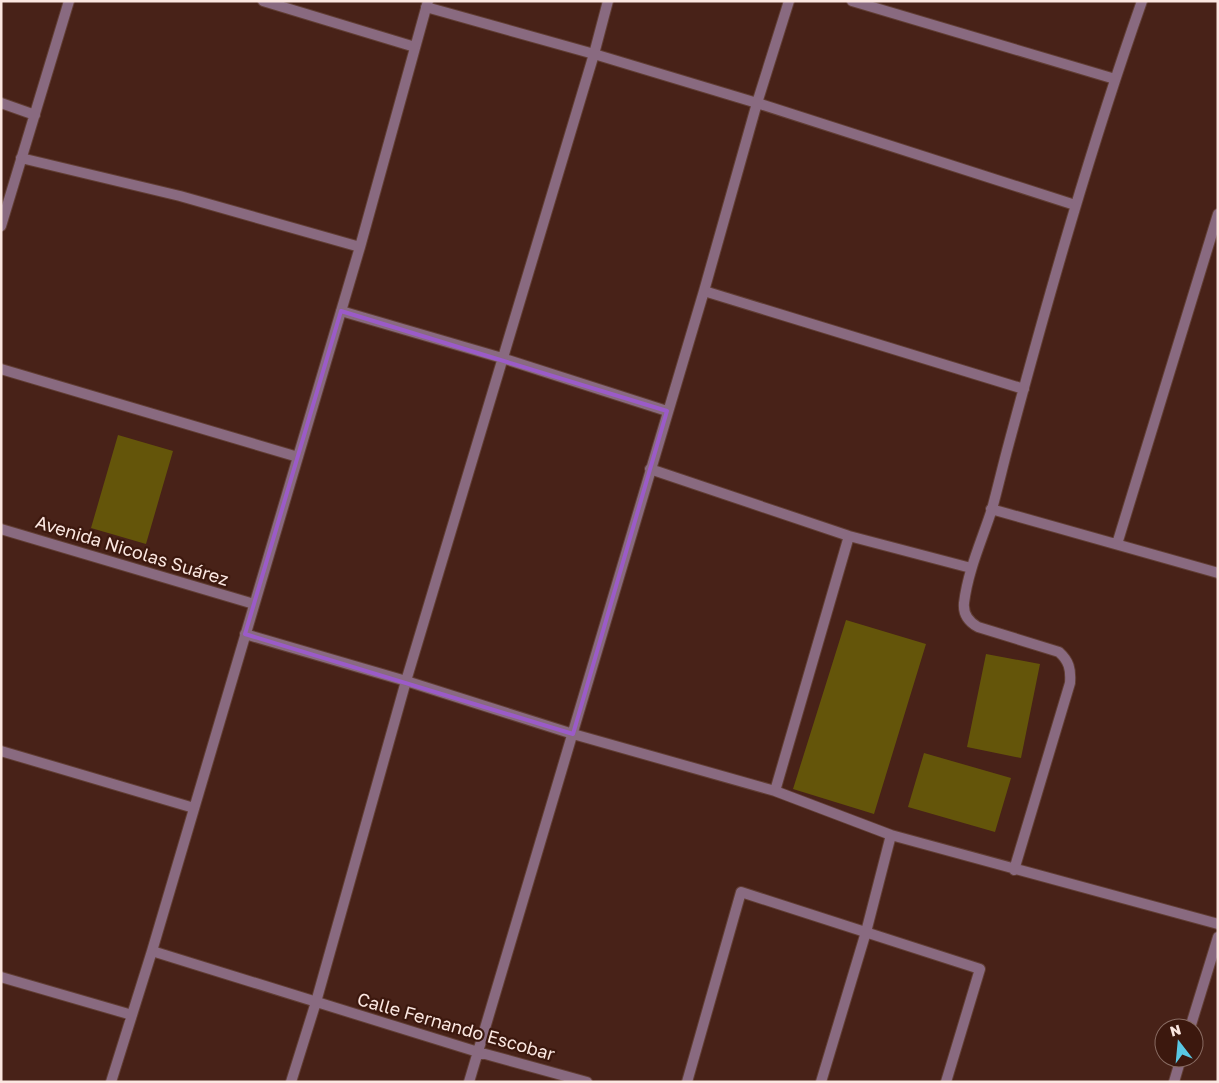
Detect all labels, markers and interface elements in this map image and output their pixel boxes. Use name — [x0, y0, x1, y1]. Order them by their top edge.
street label: Avenida Nicolas Suárez — [33, 510, 232, 590]
street label: Calle Fernando Escobar — [355, 987, 558, 1065]
north arrow — [1154, 1018, 1204, 1068]
text: N — [1168, 1020, 1183, 1040]

